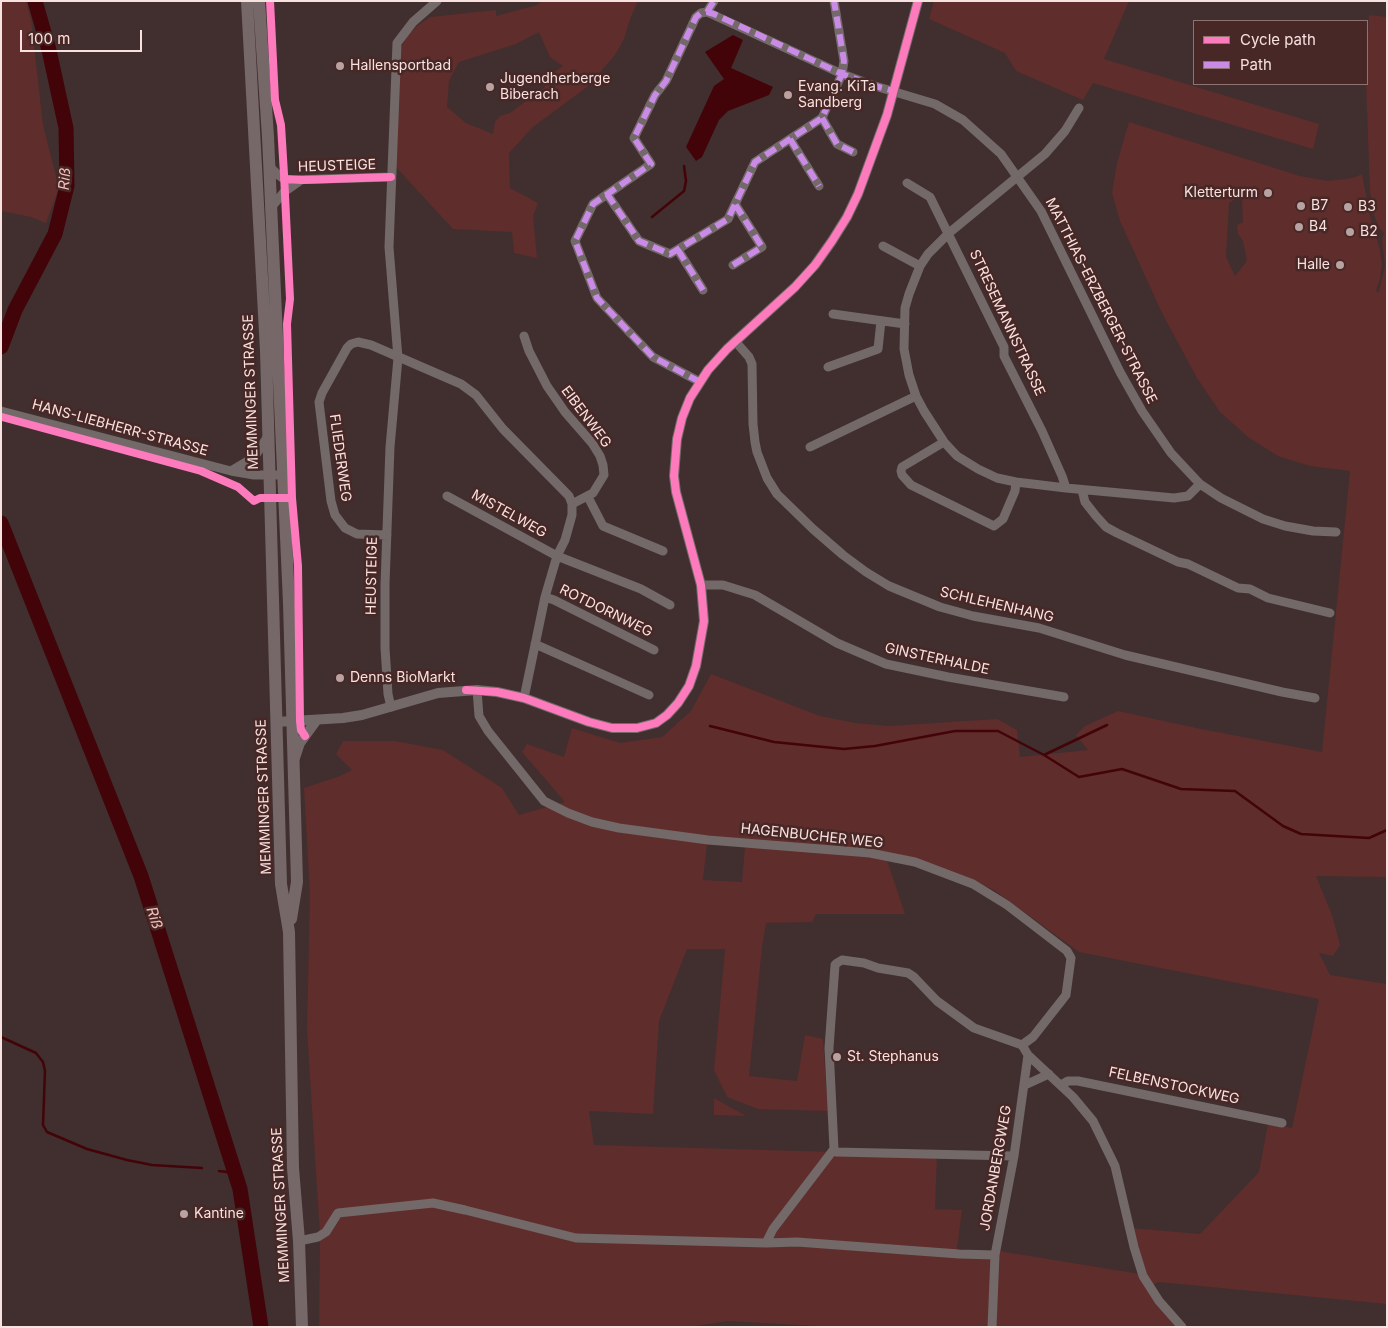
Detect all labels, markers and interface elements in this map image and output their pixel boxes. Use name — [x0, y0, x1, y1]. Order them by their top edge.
scale bar — [22, 20, 145, 52]
legend — [1193, 20, 1368, 85]
text: 100 m — [28, 29, 70, 48]
text: Cycle path — [1240, 30, 1316, 49]
text: Path — [1240, 55, 1272, 74]
place label: Hallensportbad — [350, 58, 451, 74]
marker: Hallensportbad — [334, 60, 346, 72]
place label: Jugendherberge Biberach — [500, 71, 610, 104]
place label: Evang. KiTa Sandberg — [798, 79, 876, 111]
marker: Jugendherberge Biberach — [484, 81, 496, 93]
marker: Evang. KiTa Sandberg — [782, 89, 794, 101]
street label: HEUSTEIGE — [298, 156, 376, 176]
water label: Riß — [55, 167, 75, 191]
place label: Kletterturm — [1184, 185, 1258, 201]
marker: Kletterturm — [1262, 187, 1274, 199]
street label: MATTHIAS-ERZBERGER-STRASSE — [1042, 195, 1160, 407]
place label: B7 — [1311, 198, 1328, 214]
place label: B3 — [1358, 199, 1376, 215]
marker: B7 — [1295, 200, 1307, 212]
marker: B3 — [1342, 201, 1354, 213]
place label: B4 — [1309, 219, 1327, 235]
marker: B4 — [1293, 221, 1305, 233]
place label: B2 — [1360, 224, 1378, 240]
marker: B2 — [1344, 226, 1356, 238]
street label: STRESEMANNSTRASSE — [966, 247, 1048, 399]
place label: Halle — [1297, 257, 1330, 273]
marker: Halle — [1334, 259, 1346, 271]
street label: MEMMINGER STRASSE — [240, 314, 262, 470]
street label: EIBENWEG — [557, 383, 615, 451]
street label: HANS-LIEBHERR-STRASSE — [30, 396, 210, 460]
street label: FLIEDERWEG — [326, 413, 354, 503]
street label: MISTELWEG — [468, 486, 550, 542]
street label: HEUSTEIGE — [363, 537, 381, 615]
street label: ROTDORNWEG — [557, 581, 655, 641]
street label: SCHLEHENHANG — [938, 584, 1056, 626]
street label: GINSTERHALDE — [883, 640, 991, 678]
place label: Denns BioMarkt — [350, 670, 455, 686]
marker: Denns BioMarkt — [334, 672, 346, 684]
street label: MEMMINGER STRASSE — [253, 719, 275, 875]
street label: HAGENBUCHER WEG — [740, 820, 884, 852]
water label: Riß — [142, 905, 166, 931]
place label: St. Stephanus — [847, 1049, 939, 1065]
marker: St. Stephanus — [831, 1051, 843, 1063]
street label: FELBENSTOCKWEG — [1107, 1064, 1241, 1108]
street label: JORDANBERGWEG — [977, 1104, 1015, 1232]
street label: MEMMINGER STRASSE — [269, 1127, 293, 1283]
place label: Kantine — [194, 1206, 244, 1222]
marker: Kantine — [178, 1208, 190, 1220]

